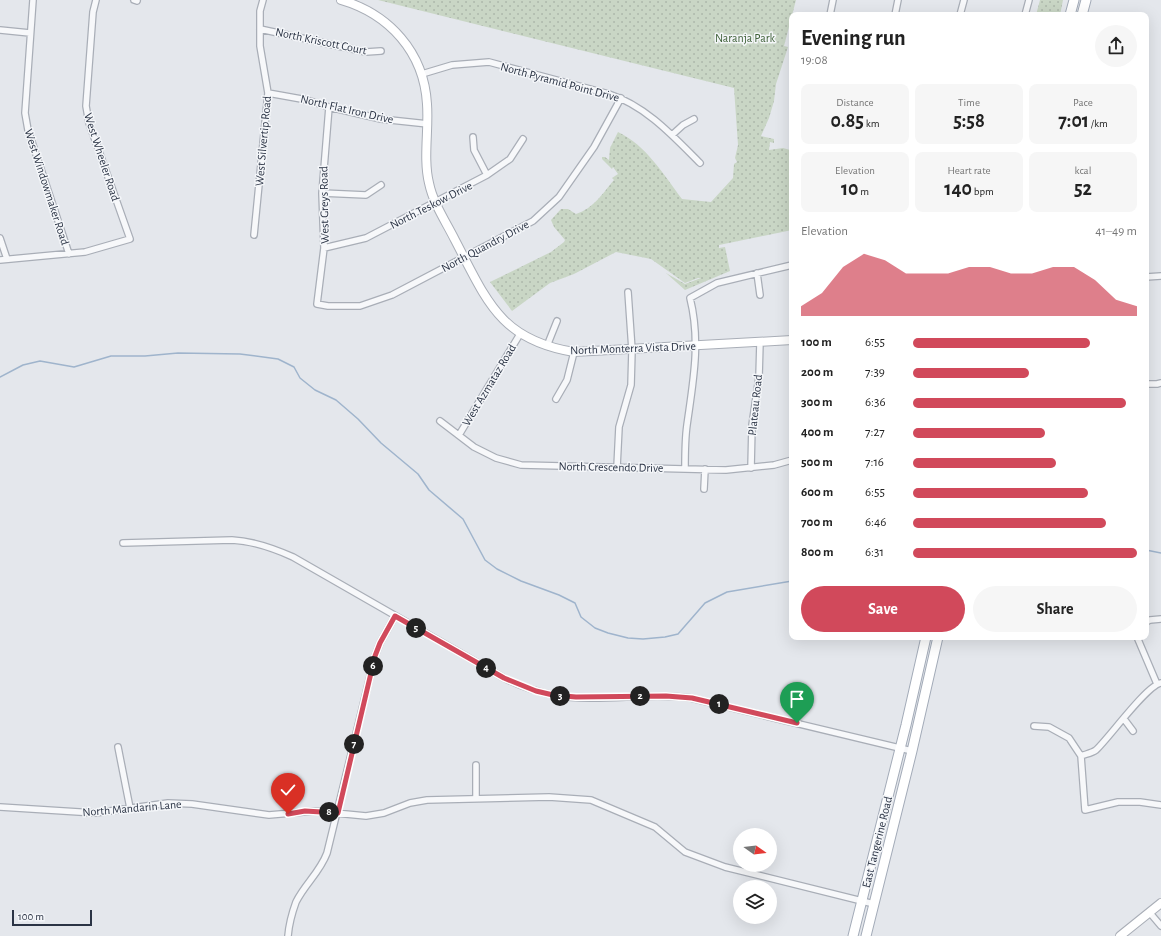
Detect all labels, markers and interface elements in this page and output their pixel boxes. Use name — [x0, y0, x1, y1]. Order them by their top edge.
street label: North Kriscott Court — [274, 25, 368, 57]
button: share — [1095, 25, 1137, 67]
text: Evening run — [801, 27, 906, 49]
park label: Naranja Park — [715, 32, 776, 45]
text: 19:08 — [801, 54, 828, 67]
street label: North Pyramid Point Drive — [499, 60, 621, 105]
street label: North Flat Iron Drive — [299, 92, 395, 126]
street label: West Silvertip Road — [253, 95, 273, 187]
text: Distance — [836, 97, 874, 108]
text: Time — [958, 97, 980, 108]
text: Pace — [1073, 97, 1093, 108]
street label: West Wheeler Road — [82, 111, 122, 203]
text: 0.85 — [830, 111, 864, 131]
text: 5:58 — [953, 111, 985, 131]
text: 7:01 — [1058, 111, 1089, 131]
text: km — [864, 118, 880, 129]
text: /km — [1089, 118, 1108, 129]
street label: West Windowmaker Road — [23, 127, 71, 247]
text: Elevation — [835, 165, 875, 176]
text: Heart rate — [947, 165, 991, 176]
text: kcal — [1075, 165, 1091, 176]
street label: West Greys Road — [317, 166, 332, 244]
street label: North Teskow Drive — [388, 179, 474, 231]
text: 10 — [841, 179, 859, 199]
text: 140 — [944, 179, 972, 199]
text: 52 — [1074, 179, 1092, 199]
text: m — [859, 186, 869, 197]
text: bpm — [972, 186, 994, 197]
street label: North Quandry Drive — [439, 218, 531, 275]
text: Elevation — [801, 225, 848, 238]
text: 41–49 m — [1095, 225, 1137, 238]
text: 100 m — [801, 336, 832, 349]
text: 6:55 — [865, 336, 885, 349]
street label: North Monterra Vista Drive — [570, 340, 696, 356]
street label: West Azmataz Road — [460, 342, 518, 428]
text: 200 m — [801, 366, 833, 379]
text: 7:39 — [865, 366, 885, 379]
street label: Plateau Road — [746, 374, 764, 436]
text: 300 m — [801, 396, 833, 409]
text: 6:36 — [865, 396, 886, 409]
text: 400 m — [801, 426, 834, 439]
text: 7:27 — [865, 426, 885, 439]
text: 500 m — [801, 456, 833, 469]
text: 7:16 — [865, 456, 884, 469]
street label: North Crescendo Drive — [558, 460, 664, 474]
text: 600 m — [801, 486, 833, 499]
text: 6:55 — [865, 486, 885, 499]
text: 700 m — [801, 516, 833, 529]
text: 6:46 — [865, 516, 886, 529]
text: 800 m — [801, 546, 833, 559]
text: 6:31 — [865, 546, 884, 559]
button: Save — [801, 586, 965, 632]
button: Share — [973, 586, 1137, 632]
pin: 5 — [406, 618, 426, 638]
text: 5 — [414, 622, 418, 633]
pin: 6 — [363, 656, 383, 676]
pin: 4 — [476, 658, 496, 678]
text: 6 — [370, 660, 376, 671]
text: 4 — [483, 662, 489, 673]
pin — [780, 682, 814, 723]
pin: 3 — [550, 686, 570, 706]
pin: 2 — [630, 686, 650, 706]
icon: arrive — [786, 688, 808, 710]
text: 3 — [558, 690, 562, 701]
text: 2 — [637, 690, 643, 701]
pin: 1 — [709, 694, 729, 714]
text: 1 — [717, 698, 721, 709]
pin: 7 — [344, 734, 364, 754]
text: 7 — [352, 738, 356, 749]
pin — [271, 773, 305, 814]
icon: check — [277, 779, 299, 801]
street label: East Tangerine Road — [860, 795, 894, 889]
street label: North Mandarin Lane — [82, 798, 182, 818]
pin: 8 — [319, 802, 339, 822]
text: 8 — [326, 806, 332, 817]
north arrow — [733, 828, 777, 872]
map controls — [733, 828, 777, 924]
button: layers — [733, 880, 777, 924]
scale bar — [12, 908, 92, 927]
text: 100 m — [18, 911, 44, 922]

